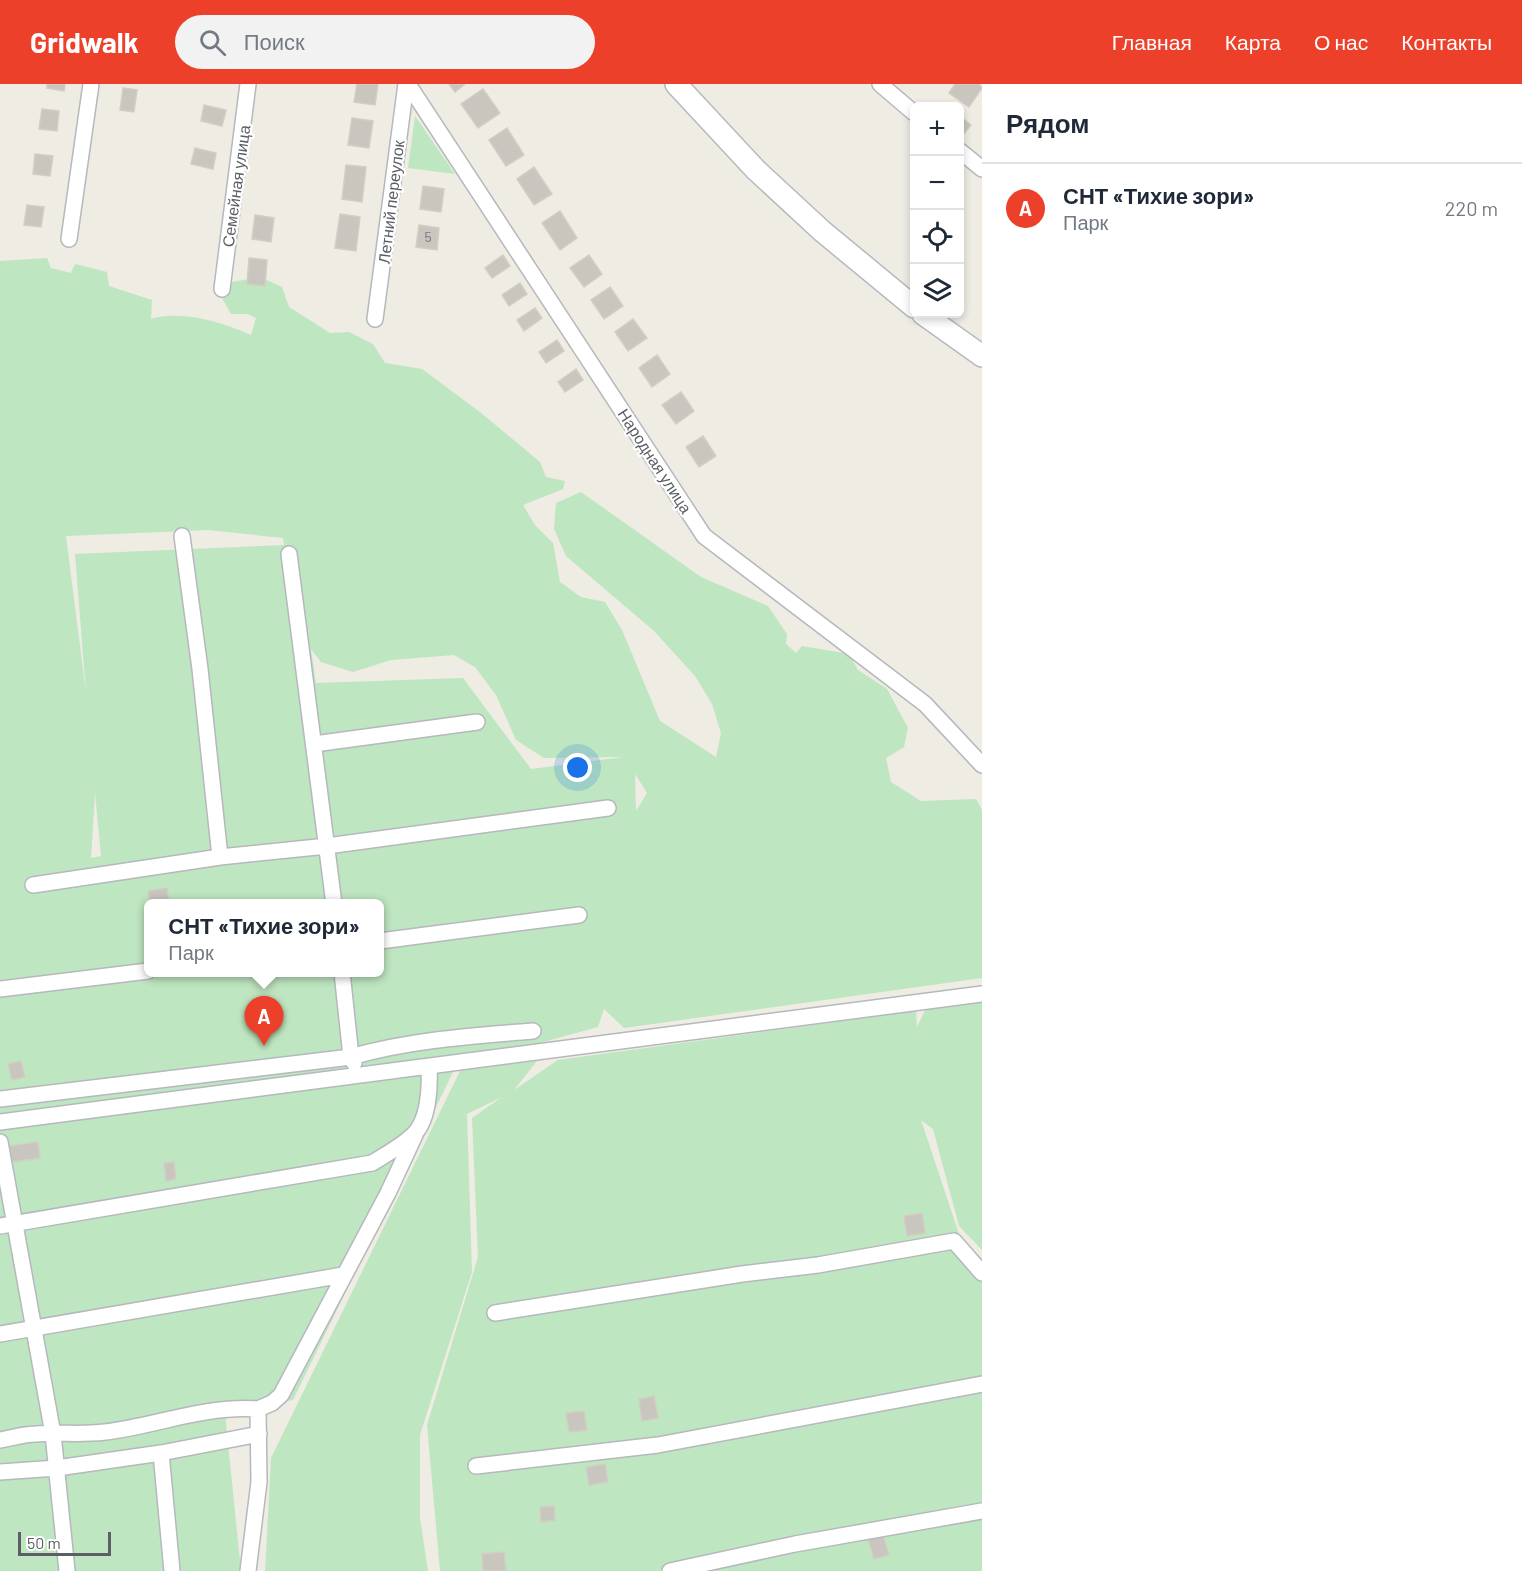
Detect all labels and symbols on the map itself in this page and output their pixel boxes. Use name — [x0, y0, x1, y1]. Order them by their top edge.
street label: Семейная улица — [218, 124, 253, 248]
street label: Летний переулок — [373, 138, 408, 265]
house number: 5 — [424, 228, 432, 245]
street label: Народная улица — [615, 405, 696, 517]
your location — [563, 753, 592, 782]
pin: A — [244, 996, 284, 1046]
scale bar — [18, 1529, 111, 1556]

